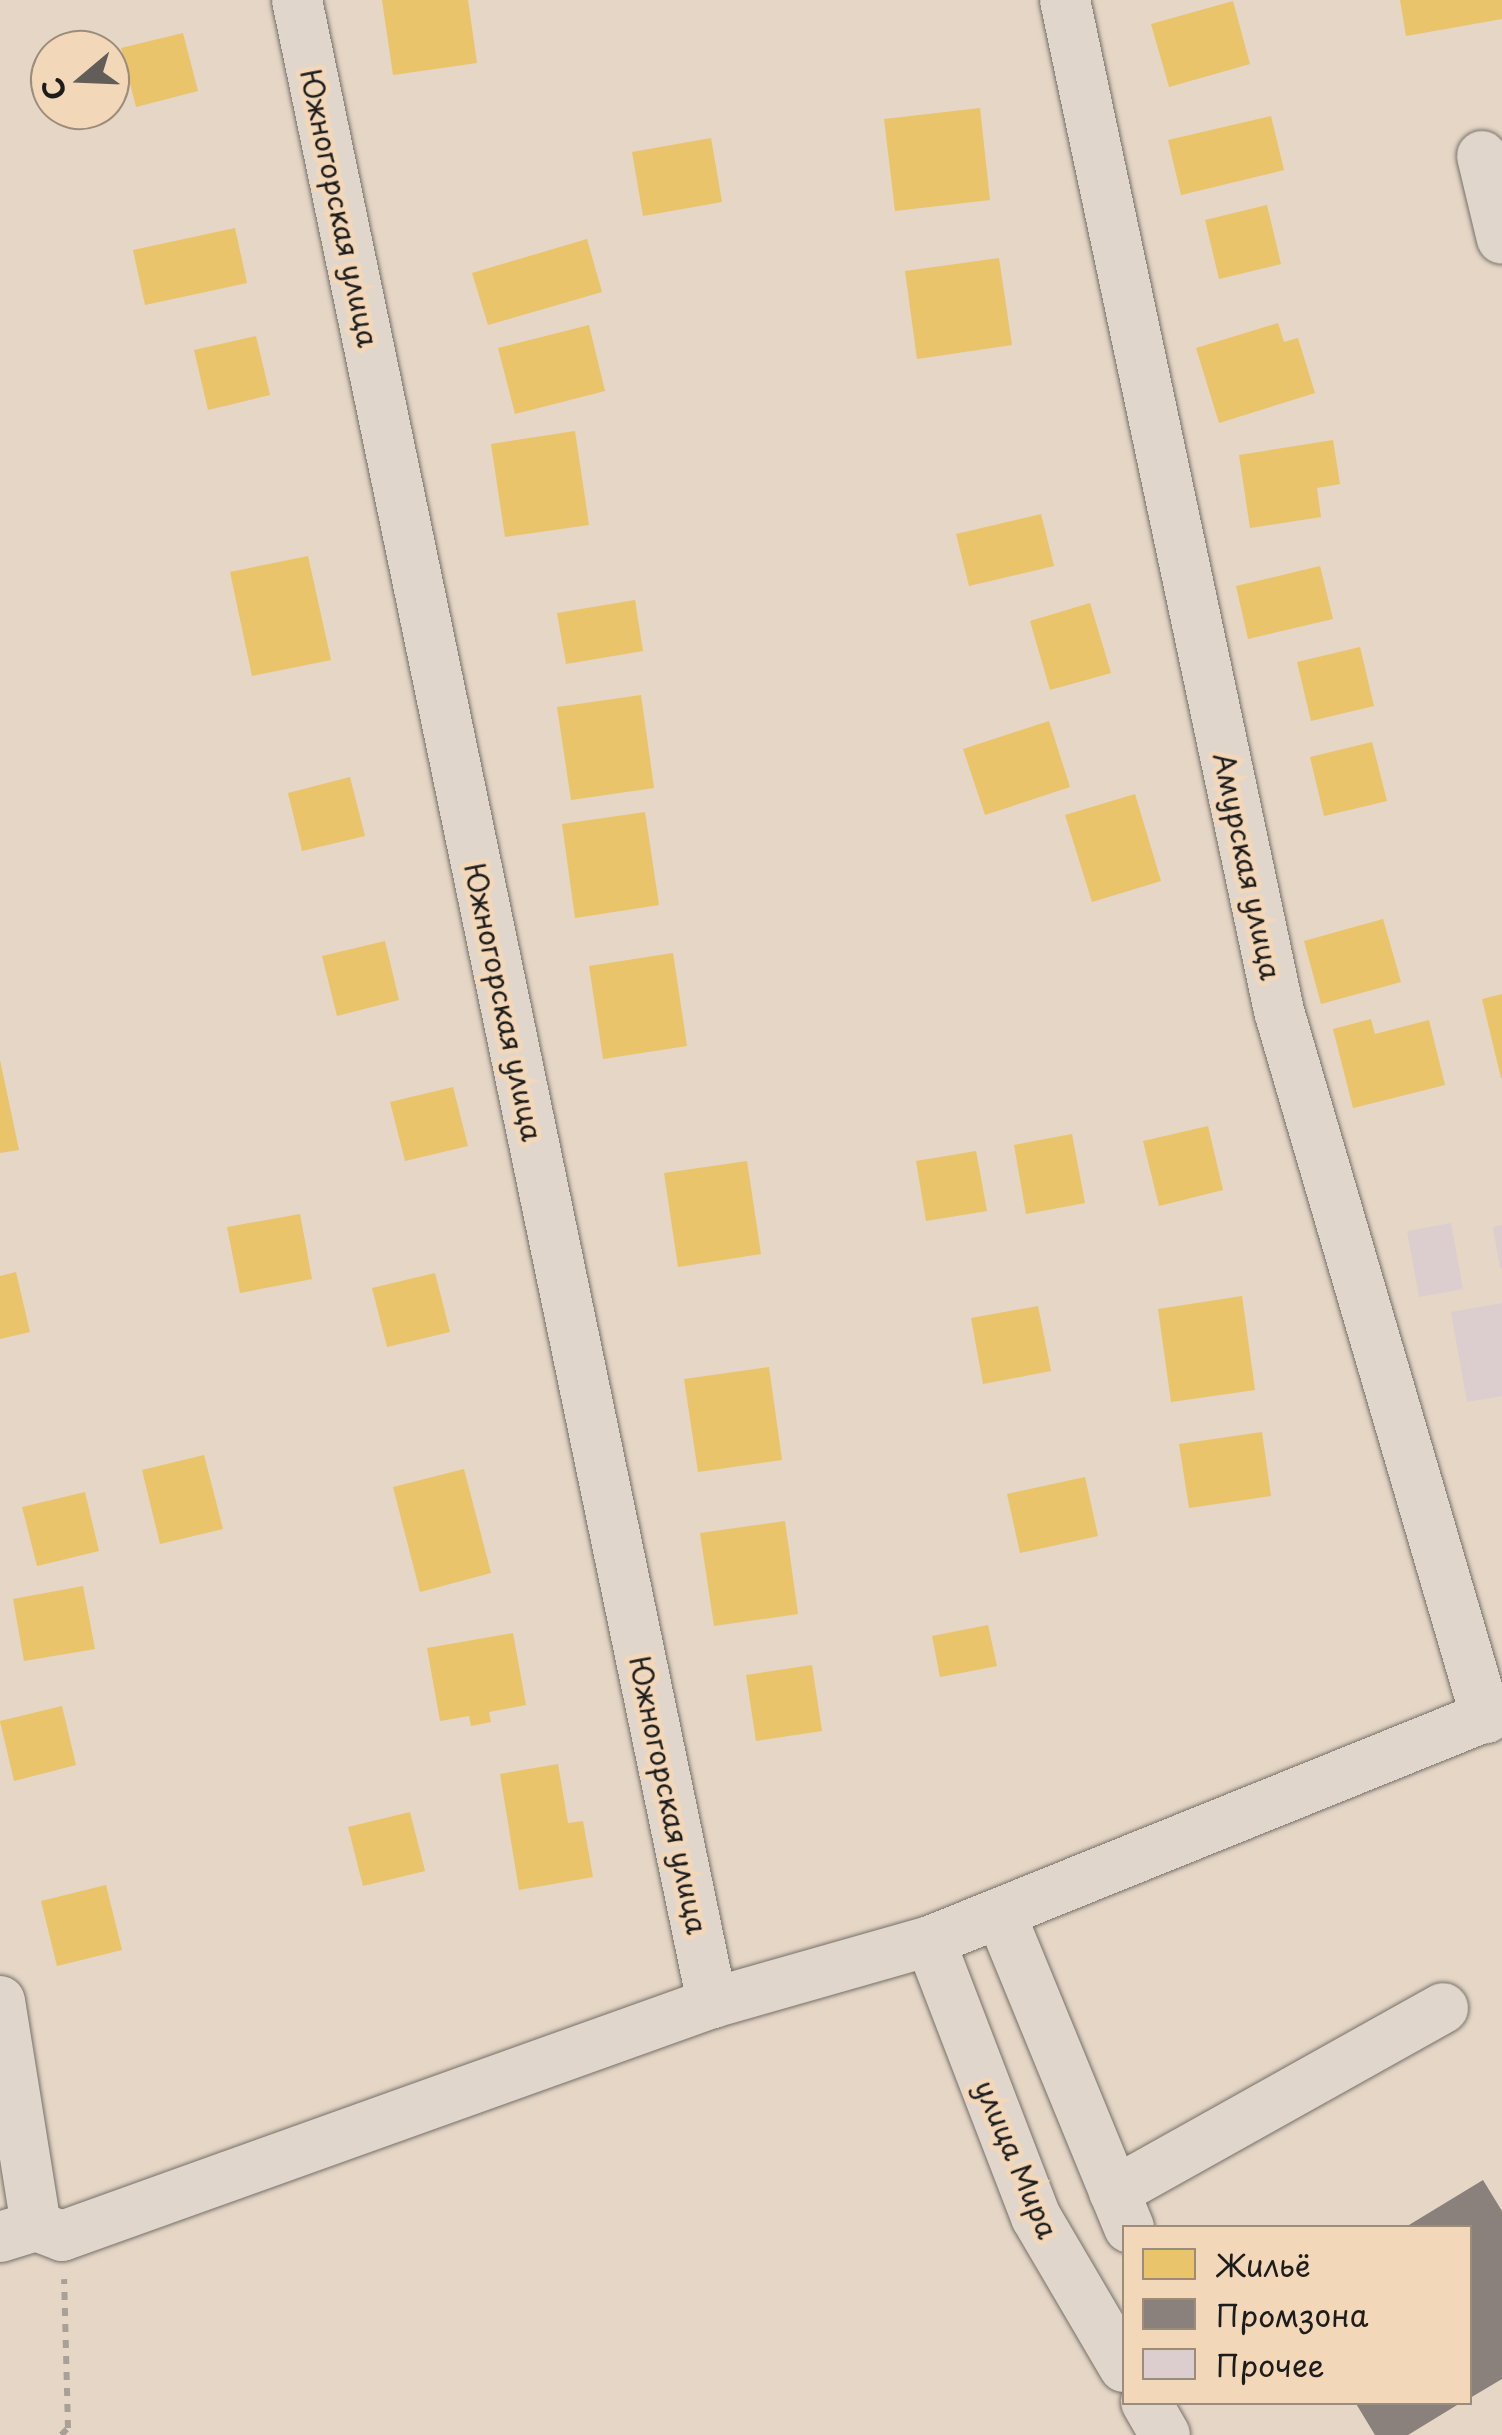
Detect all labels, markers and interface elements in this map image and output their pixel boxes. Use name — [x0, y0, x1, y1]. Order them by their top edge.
north arrow — [30, 30, 130, 130]
street label: Южногорская улица — [294, 65, 386, 351]
text: С — [29, 72, 77, 106]
street label: Амурская улица — [1207, 748, 1289, 984]
street label: Южногорская улица — [458, 859, 550, 1145]
street label: Южногорская улица — [623, 1652, 715, 1938]
street label: улица Мира — [968, 2074, 1066, 2244]
legend — [1122, 2225, 1472, 2405]
text: Жильё — [1216, 2242, 1311, 2287]
text: Промзона — [1216, 2292, 1368, 2337]
text: Прочее — [1216, 2342, 1325, 2387]

